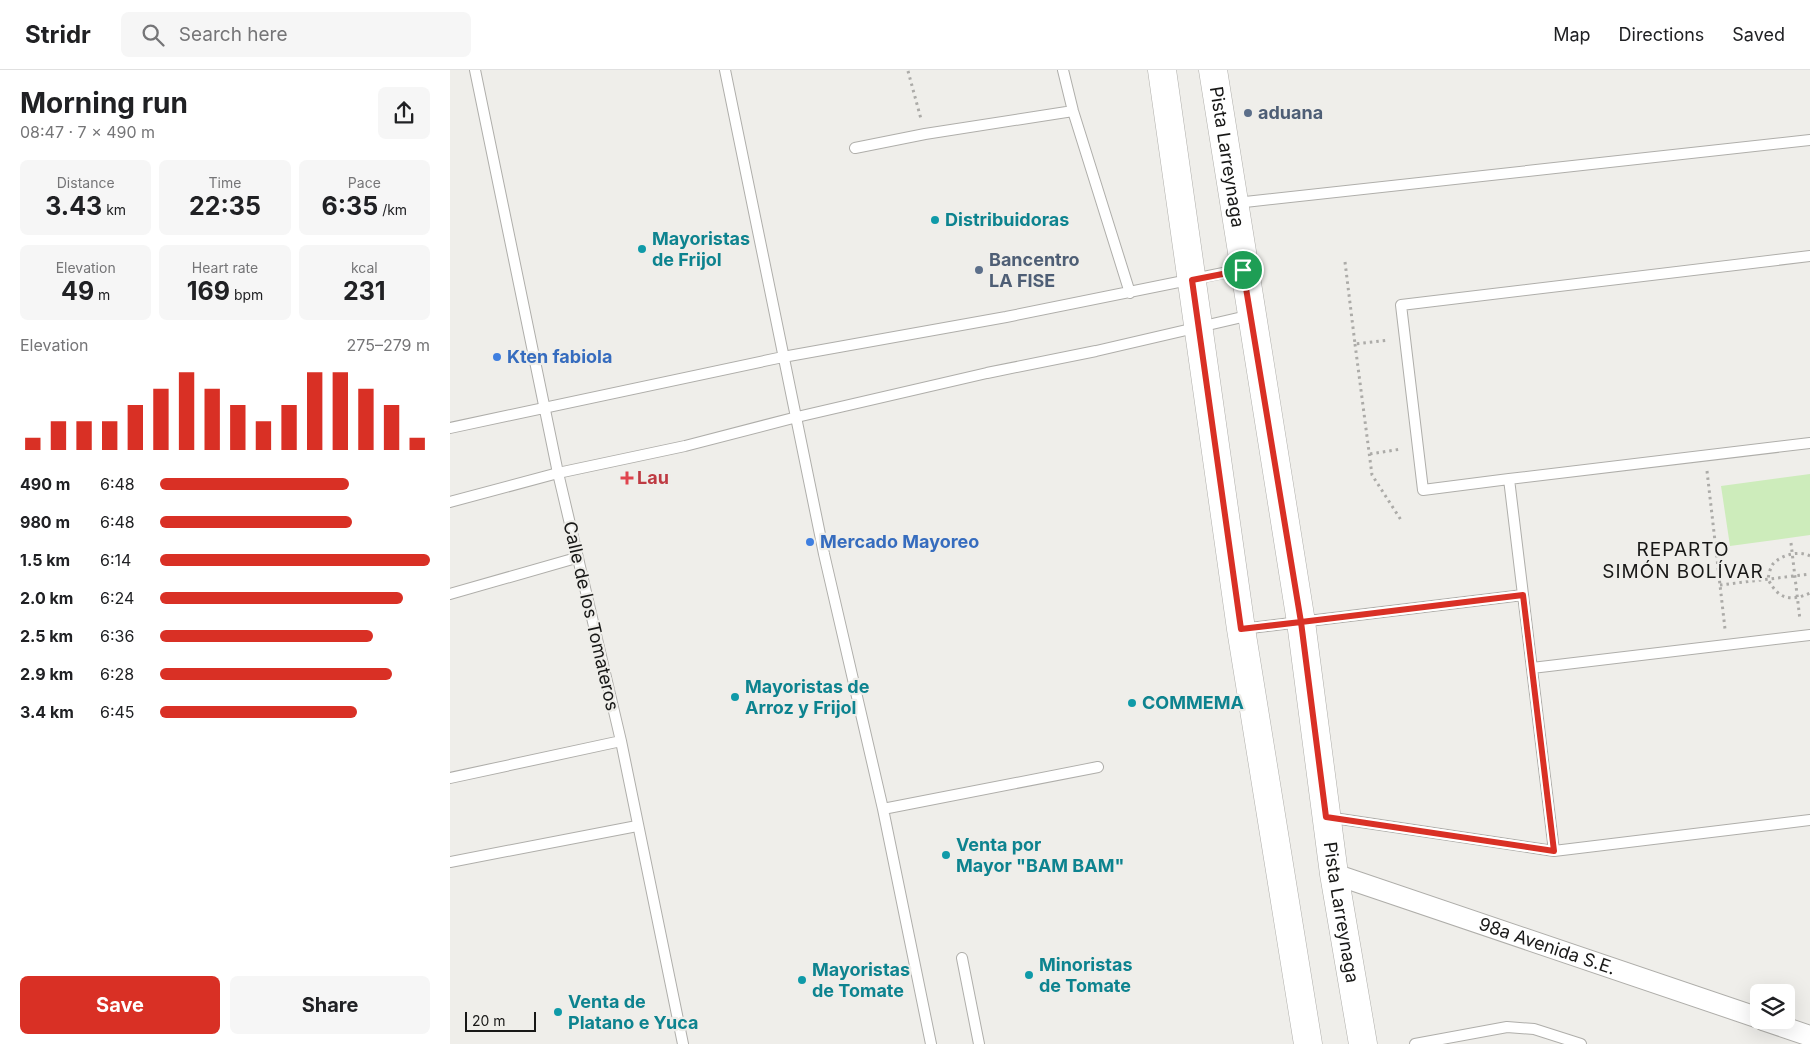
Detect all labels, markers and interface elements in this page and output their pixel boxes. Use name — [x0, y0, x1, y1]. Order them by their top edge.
search box — [121, 12, 471, 57]
text: Stridr — [25, 20, 91, 49]
icon: search — [139, 21, 167, 49]
text: Search here — [179, 23, 287, 46]
text: Map — [1553, 24, 1591, 45]
text: Directions — [1619, 24, 1704, 45]
text: Saved — [1732, 24, 1785, 45]
street label: Pista Larreynaga — [1206, 85, 1249, 229]
text: Morning run — [20, 86, 188, 120]
button: share — [378, 87, 430, 139]
place label: aduana — [1258, 102, 1323, 123]
marker: aduana — [1242, 107, 1254, 119]
text: 08:47 · 7 × 490 m — [20, 122, 155, 142]
text: Distance — [57, 174, 115, 191]
text: Time — [209, 174, 241, 191]
text: Pace — [348, 174, 381, 191]
text: 3.43 — [45, 191, 102, 221]
text: 22:35 — [189, 191, 261, 221]
text: 6:35 — [322, 191, 378, 221]
text: km — [102, 201, 126, 218]
text: /km — [378, 201, 407, 218]
place label: Distribuidoras — [945, 209, 1069, 230]
marker: Distribuidoras — [929, 214, 941, 226]
place label: Mayoristas de Frijol — [652, 228, 750, 270]
marker: Mayoristas de Frijol — [636, 243, 648, 255]
place label: Bancentro LA FISE — [989, 249, 1080, 291]
pin — [1222, 249, 1264, 291]
icon: arrive — [1229, 256, 1257, 284]
text: Elevation — [56, 259, 116, 276]
text: Heart rate — [192, 259, 258, 276]
text: kcal — [351, 259, 378, 276]
marker: Bancentro LA FISE — [973, 264, 985, 276]
text: 49 — [61, 276, 94, 306]
text: 169 — [187, 276, 230, 306]
text: 231 — [343, 276, 386, 306]
text: m — [94, 286, 110, 303]
text: bpm — [230, 286, 263, 303]
text: Elevation — [20, 335, 89, 355]
text: 275–279 m — [347, 335, 430, 355]
place label: Kten fabiola — [507, 346, 612, 367]
marker: Kten fabiola — [491, 351, 503, 363]
place label: Lau — [637, 467, 669, 488]
marker: Lau — [621, 472, 633, 484]
text: 490 m — [20, 474, 70, 494]
text: 6:48 — [100, 474, 135, 494]
text: 980 m — [20, 512, 70, 532]
text: 6:48 — [100, 512, 135, 532]
street label: Calle de los Tomateros — [559, 519, 624, 713]
place label: Mercado Mayoreo — [820, 531, 979, 552]
marker: Mercado Mayoreo — [804, 536, 816, 548]
district label: REPARTO SIMÓN BOLÍVAR — [1602, 538, 1764, 583]
text: 1.5 km — [20, 550, 70, 570]
text: 6:14 — [100, 550, 131, 570]
text: 2.0 km — [20, 588, 73, 608]
text: 6:24 — [100, 588, 134, 608]
text: 2.5 km — [20, 626, 73, 646]
text: 6:36 — [100, 626, 134, 646]
text: 2.9 km — [20, 664, 73, 684]
text: 6:28 — [100, 664, 134, 684]
place label: Mayoristas de Arroz y Frijol — [745, 676, 870, 718]
marker: Mayoristas de Arroz y Frijol — [729, 691, 741, 703]
place label: COMMEMA — [1142, 692, 1244, 713]
marker: COMMEMA — [1126, 697, 1138, 709]
text: 3.4 km — [20, 702, 74, 722]
text: 6:45 — [100, 702, 135, 722]
place label: Venta por Mayor "BAM BAM" — [956, 834, 1124, 876]
street label: Pista Larreynaga — [1320, 840, 1363, 984]
marker: Venta por Mayor "BAM BAM" — [940, 849, 952, 861]
street label: 98a Avenida S.E. — [1476, 913, 1618, 979]
place label: Minoristas de Tomate — [1039, 954, 1133, 996]
place label: Mayoristas de Tomate — [812, 959, 910, 1001]
marker: Minoristas de Tomate — [1023, 969, 1035, 981]
marker: Mayoristas de Tomate — [796, 974, 808, 986]
button: Save — [20, 976, 220, 1034]
button: Share — [230, 976, 430, 1034]
map controls — [1750, 984, 1795, 1029]
button: layers — [1750, 984, 1795, 1029]
place label: Venta de Platano e Yuca — [568, 991, 698, 1033]
marker: Venta de Platano e Yuca — [552, 1006, 564, 1018]
scale bar — [465, 1009, 536, 1032]
text: 20 m — [472, 1012, 506, 1029]

